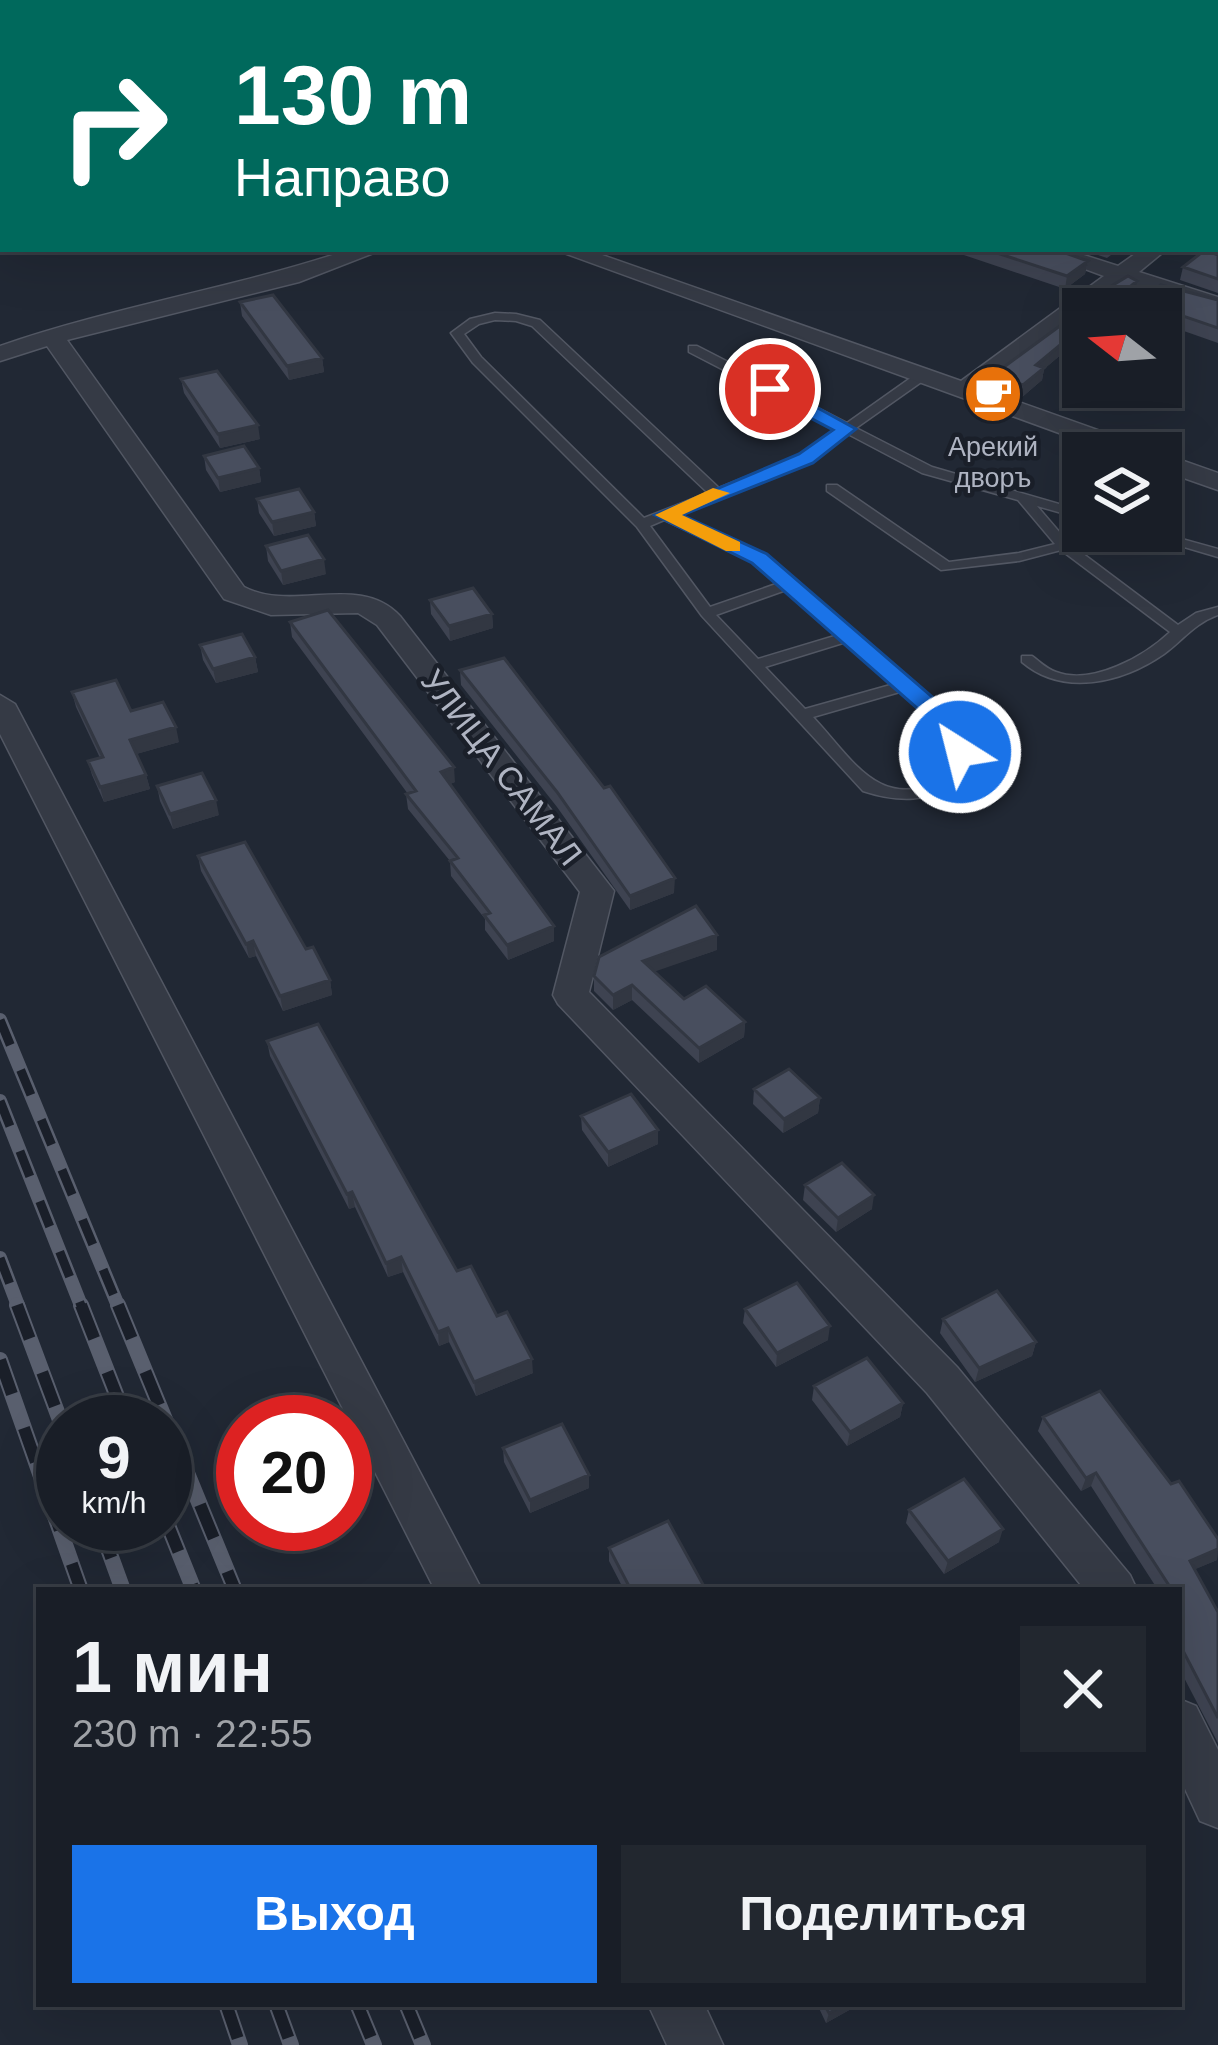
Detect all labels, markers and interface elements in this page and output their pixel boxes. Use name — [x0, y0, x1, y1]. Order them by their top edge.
icon: right — [36, 48, 192, 204]
text: 130 m — [234, 48, 472, 142]
text: Направо — [234, 147, 450, 207]
north arrow — [1062, 288, 1182, 408]
map controls — [1062, 288, 1182, 552]
pin — [719, 338, 821, 440]
icon: arrive — [737, 356, 803, 422]
cafe icon: Арекий дворъ — [962, 363, 1024, 425]
place label: Арекий дворъ — [948, 432, 1038, 493]
button: layers — [1062, 432, 1182, 552]
street label: УЛИЦА САМАЛ — [414, 662, 589, 872]
position arrow — [897, 689, 1023, 815]
speed limit sign: 20 — [216, 1395, 372, 1551]
text: 9 — [97, 1424, 131, 1491]
text: km/h — [81, 1486, 147, 1519]
button: close — [1020, 1626, 1146, 1752]
text: 1 мин — [72, 1627, 273, 1707]
text: 230 m · 22:55 — [72, 1712, 313, 1755]
button: Выход — [72, 1845, 597, 1983]
button: Поделиться — [621, 1845, 1146, 1983]

